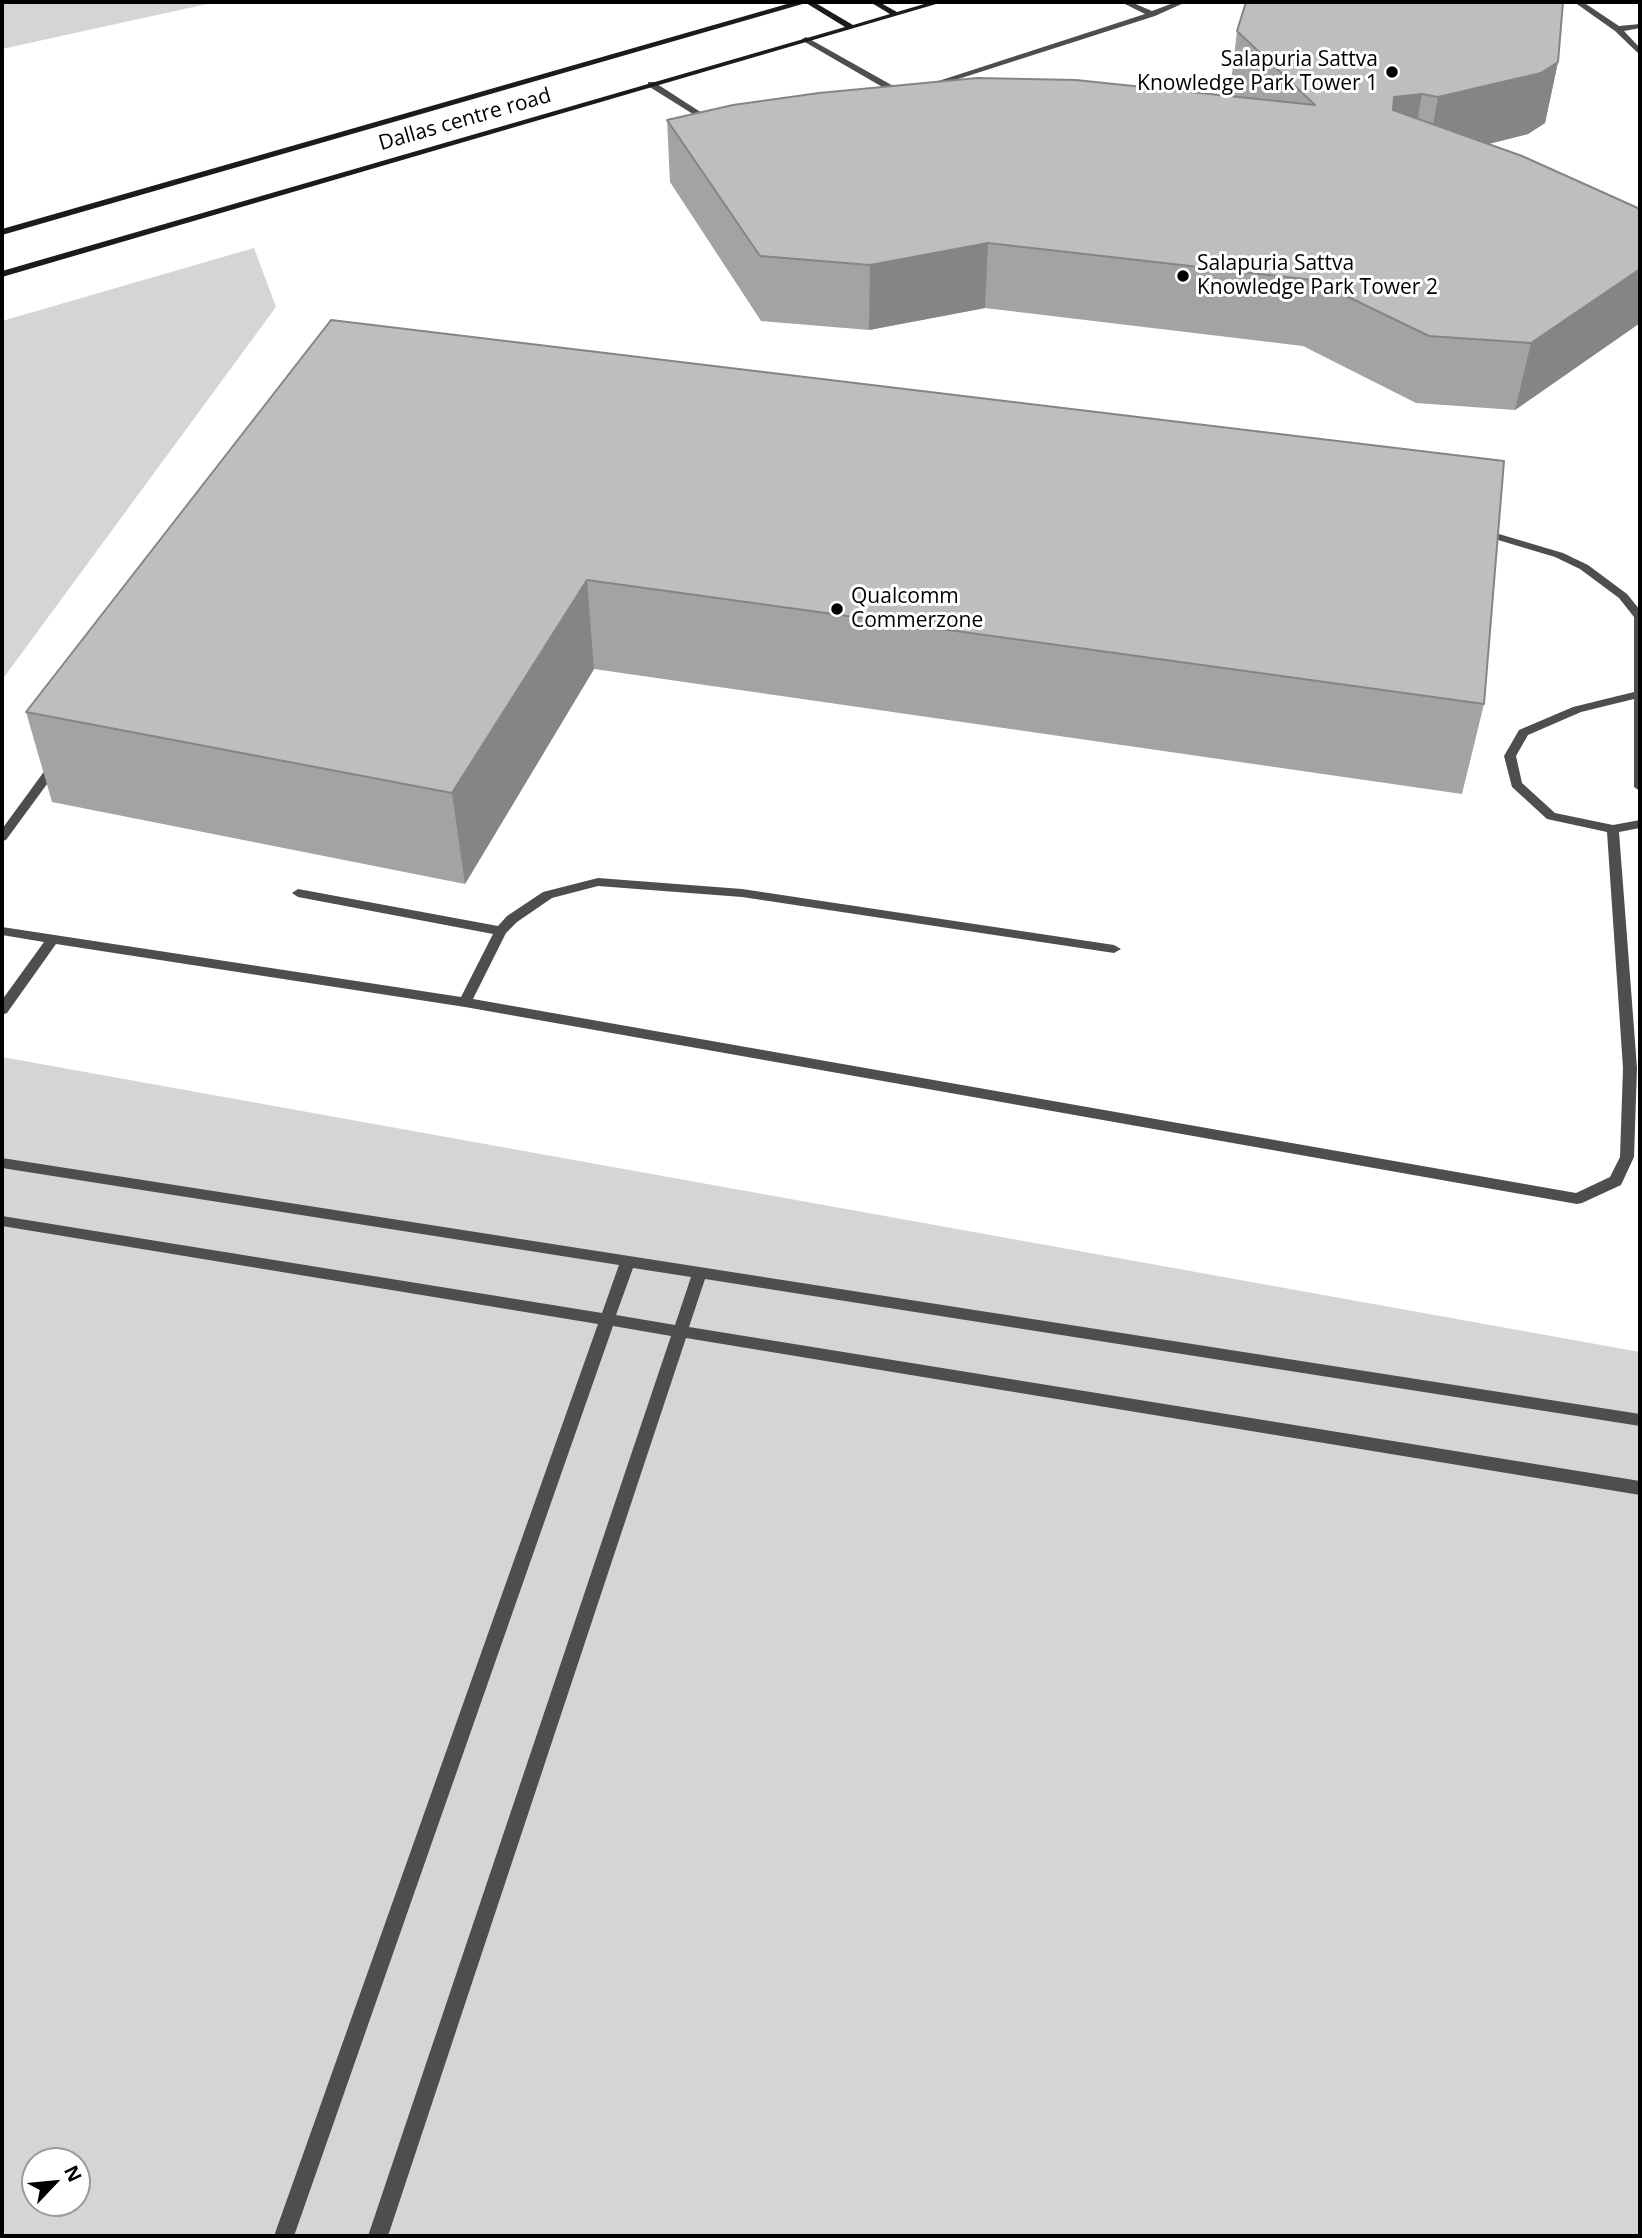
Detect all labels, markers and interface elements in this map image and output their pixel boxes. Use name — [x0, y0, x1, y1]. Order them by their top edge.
place label: Salapuria Sattva Knowledge Park Tower 1 — [1137, 47, 1378, 97]
marker: Salapuria Sattva Knowledge Park Tower 1 — [1384, 64, 1400, 80]
street label: Dallas centre road — [376, 83, 554, 157]
place label: Salapuria Sattva Knowledge Park Tower 2 — [1197, 251, 1438, 301]
marker: Salapuria Sattva Knowledge Park Tower 2 — [1175, 268, 1191, 284]
place label: Qualcomm Commerzone — [851, 584, 983, 634]
marker: Qualcomm Commerzone — [829, 601, 845, 617]
north arrow — [21, 2147, 91, 2217]
text: N — [58, 2161, 88, 2186]

